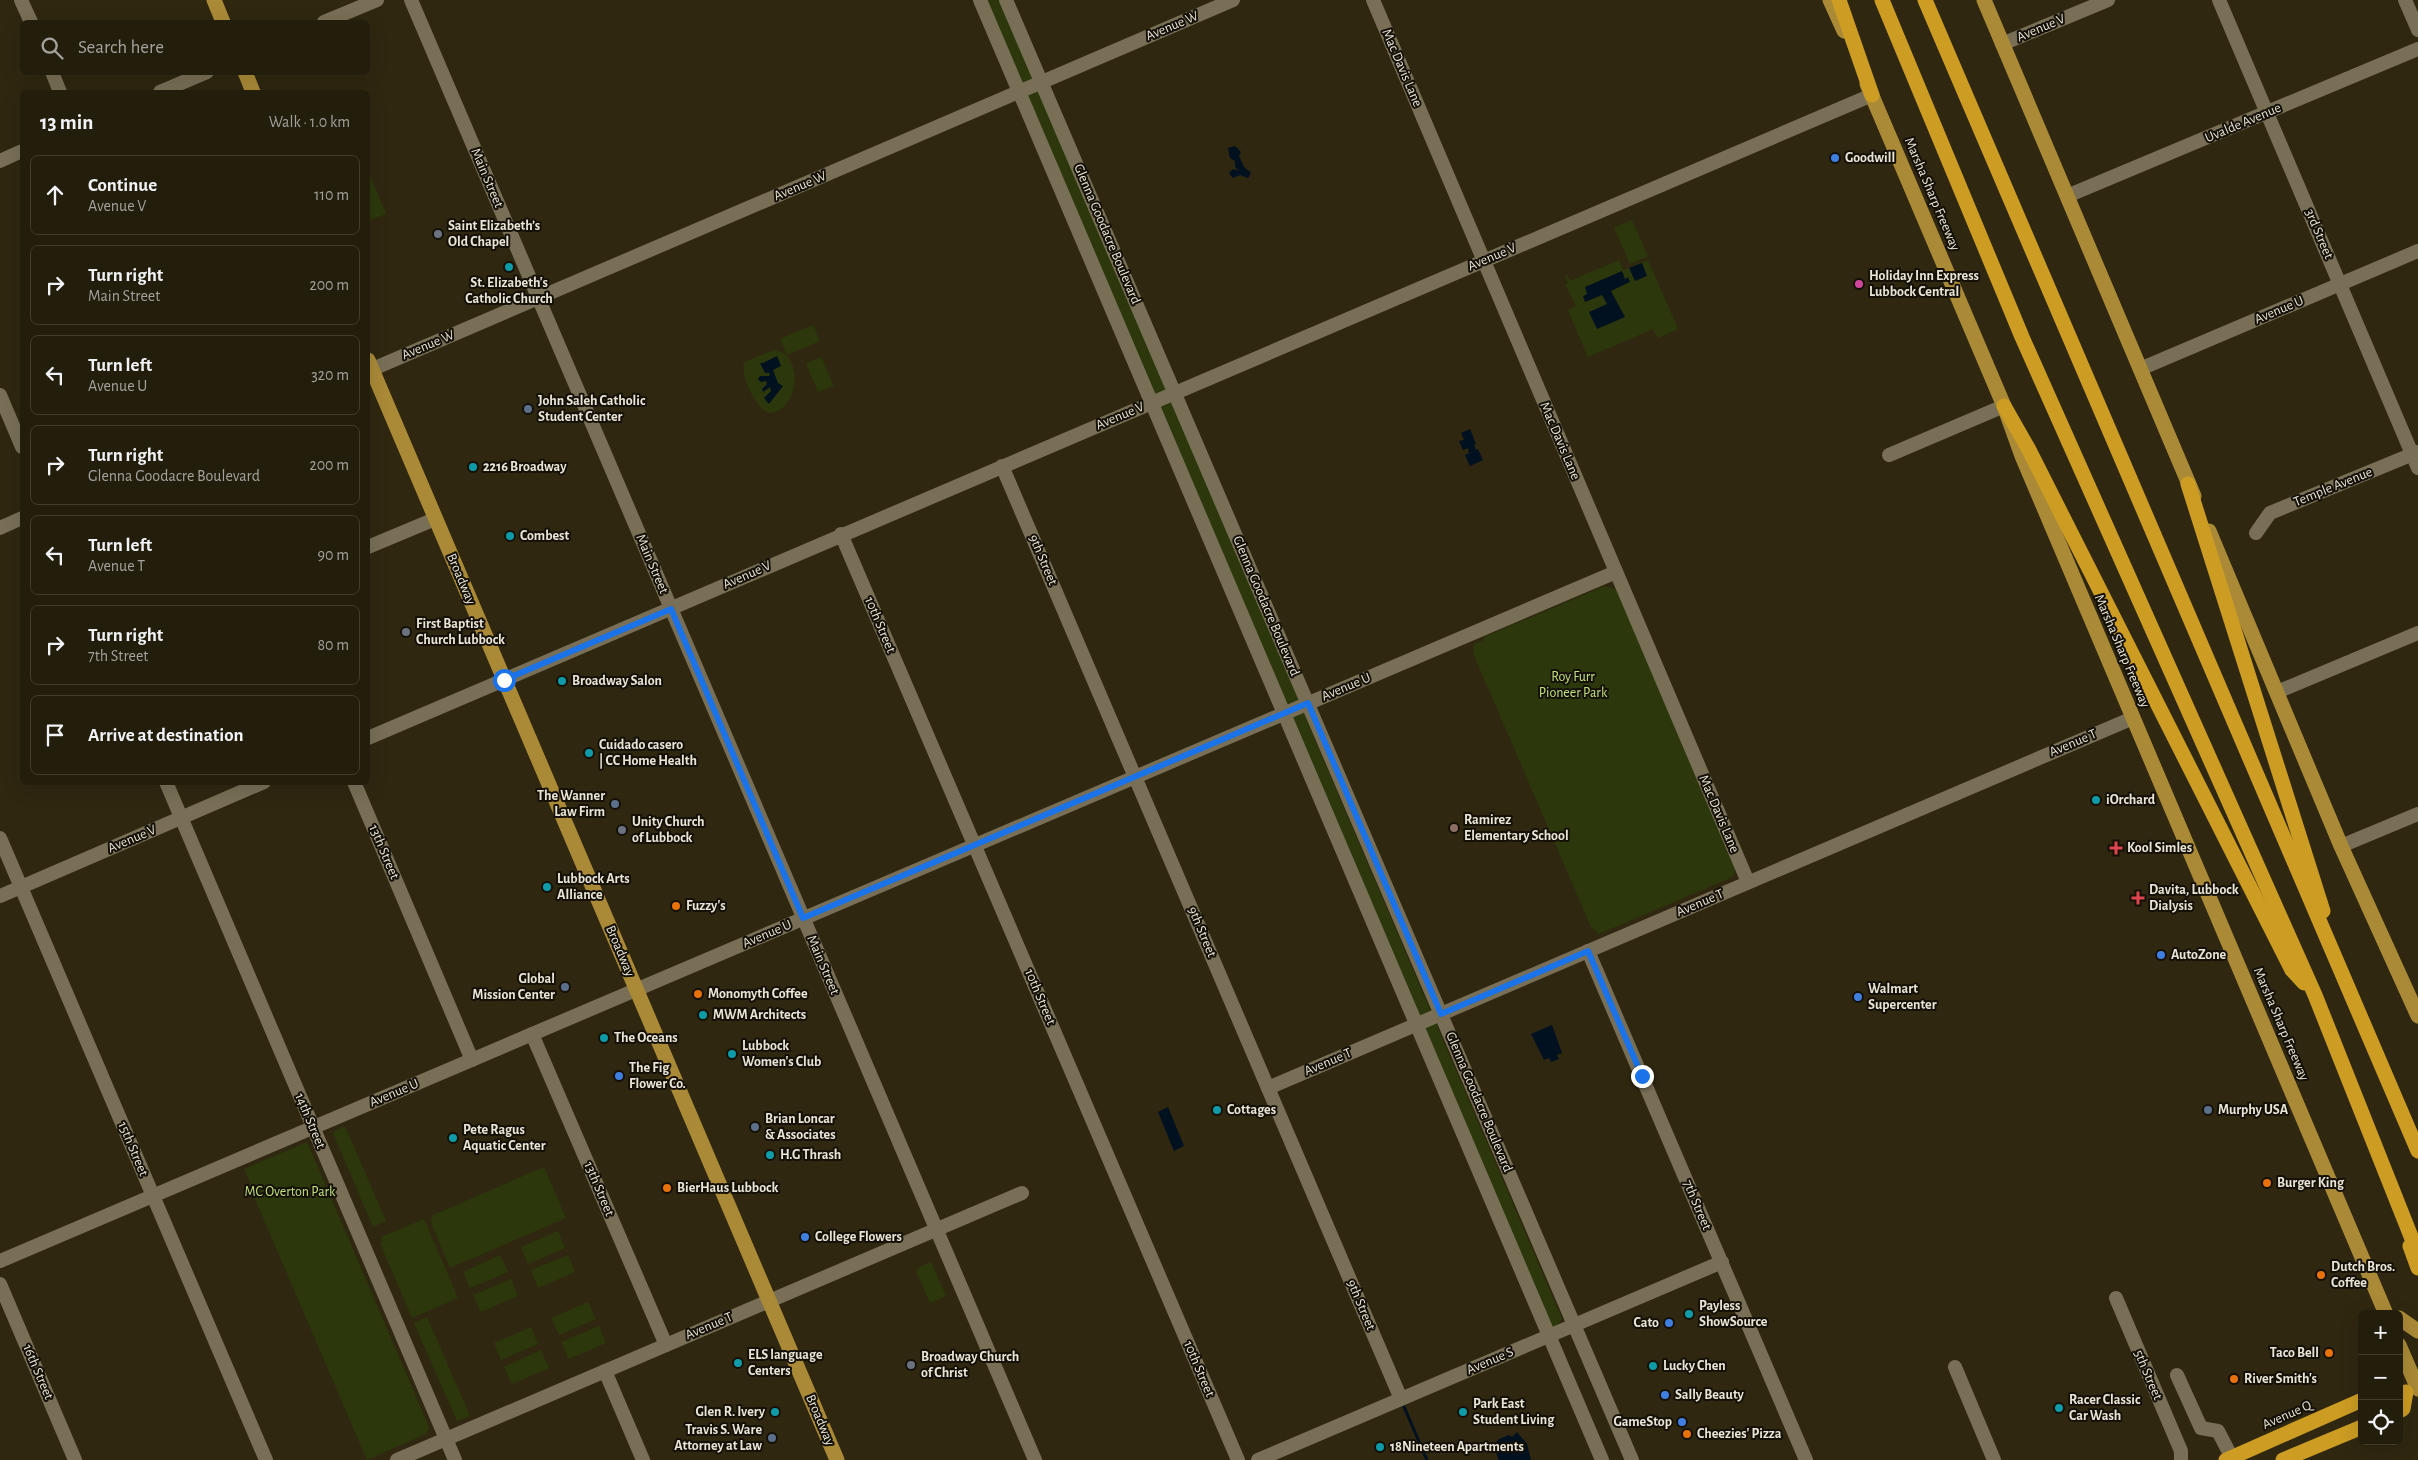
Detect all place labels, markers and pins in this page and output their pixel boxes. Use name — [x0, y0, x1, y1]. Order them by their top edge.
place label: Goodwill — [1845, 151, 1895, 165]
marker: Goodwill — [1829, 152, 1841, 164]
place label: Saint Elizabeth’s Old Chapel — [448, 219, 540, 249]
marker: Saint Elizabeth’s Old Chapel — [432, 228, 444, 240]
marker: St. Elizabeth's Catholic Church — [503, 261, 515, 273]
place label: Holiday Inn Express Lubbock Central — [1869, 269, 1979, 299]
place label: St. Elizabeth's Catholic Church — [465, 276, 553, 306]
marker: Holiday Inn Express Lubbock Central — [1853, 278, 1865, 290]
place label: John Saleh Catholic Student Center — [538, 394, 646, 424]
marker: John Saleh Catholic Student Center — [522, 403, 534, 415]
place label: 2216 Broadway — [483, 460, 567, 474]
marker: 2216 Broadway — [467, 461, 479, 473]
place label: Combest — [520, 529, 569, 543]
marker: Combest — [504, 530, 516, 542]
place label: First Baptist Church Lubbock — [416, 617, 505, 647]
marker: First Baptist Church Lubbock — [400, 626, 412, 638]
place label: Broadway Salon — [572, 674, 662, 688]
marker: Broadway Salon — [556, 675, 568, 687]
place label: Cuidado casero | CC Home Health — [599, 738, 697, 769]
marker: Cuidado casero | CC Home Health — [583, 747, 595, 759]
place label: The Wanner Law Firm — [537, 789, 605, 819]
place label: iOrchard — [2106, 793, 2156, 807]
marker: iOrchard — [2090, 794, 2102, 806]
marker: The Wanner Law Firm — [609, 798, 621, 810]
place label: Ramirez Elementary School — [1464, 813, 1569, 843]
place label: Unity Church of Lubbock — [632, 815, 705, 845]
marker: Ramirez Elementary School — [1448, 822, 1460, 834]
marker: Unity Church of Lubbock — [616, 824, 628, 836]
marker: Kool Simles — [2109, 841, 2123, 855]
place label: Kool Simles — [2127, 841, 2192, 855]
place label: Lubbock Arts Alliance — [557, 872, 630, 902]
marker: Lubbock Arts Alliance — [541, 881, 553, 893]
place label: Davita, Lubbock Dialysis — [2149, 883, 2239, 913]
marker: Davita, Lubbock Dialysis — [2131, 891, 2145, 905]
place label: Fuzzy's — [686, 899, 726, 913]
marker: Fuzzy's — [670, 900, 682, 912]
place label: AutoZone — [2171, 948, 2227, 962]
marker: AutoZone — [2155, 949, 2167, 961]
place label: Global Mission Center — [472, 972, 555, 1002]
marker: Global Mission Center — [559, 981, 571, 993]
place label: Walmart Supercenter — [1868, 982, 1937, 1012]
place label: Monomyth Coffee — [708, 987, 808, 1001]
marker: Monomyth Coffee — [692, 988, 704, 1000]
marker: Walmart Supercenter — [1852, 991, 1864, 1003]
place label: MWM Architects — [713, 1008, 806, 1022]
marker: MWM Architects — [697, 1009, 709, 1021]
place label: The Oceans — [614, 1031, 678, 1045]
marker: The Oceans — [598, 1032, 610, 1044]
place label: Lubbock Women's Club — [742, 1039, 821, 1069]
marker: Lubbock Women's Club — [726, 1048, 738, 1060]
place label: The Fig Flower Co. — [629, 1061, 686, 1091]
marker: The Fig Flower Co. — [613, 1070, 625, 1082]
place label: Cottages — [1227, 1103, 1276, 1117]
place label: Murphy USA — [2218, 1103, 2289, 1117]
marker: Cottages — [1211, 1104, 1223, 1116]
marker: Murphy USA — [2202, 1104, 2214, 1116]
place label: Brian Loncar & Associates — [765, 1112, 836, 1142]
marker: Brian Loncar & Associates — [749, 1121, 761, 1133]
place label: Pete Ragus Aquatic Center — [463, 1123, 546, 1153]
marker: Pete Ragus Aquatic Center — [447, 1132, 459, 1144]
place label: H.G Thrash — [780, 1148, 841, 1162]
marker: H.G Thrash — [764, 1149, 776, 1161]
place label: Burger King — [2277, 1176, 2345, 1190]
marker: Burger King — [2261, 1177, 2273, 1189]
place label: BierHaus Lubbock — [677, 1181, 778, 1195]
marker: BierHaus Lubbock — [661, 1182, 673, 1194]
place label: College Flowers — [815, 1230, 902, 1244]
marker: College Flowers — [799, 1231, 811, 1243]
place label: Dutch Bros. Coffee — [2331, 1260, 2395, 1290]
marker: Dutch Bros. Coffee — [2315, 1269, 2327, 1281]
place label: Payless ShowSource — [1699, 1299, 1768, 1329]
marker: Payless ShowSource — [1683, 1308, 1695, 1320]
place label: Cato — [1633, 1316, 1659, 1330]
marker: Cato — [1663, 1317, 1675, 1329]
place label: Taco Bell — [2270, 1346, 2319, 1360]
marker: Taco Bell — [2323, 1347, 2335, 1359]
place label: ELS language Centers — [748, 1348, 823, 1378]
place label: Broadway Church of Christ — [921, 1350, 1019, 1380]
marker: ELS language Centers — [732, 1357, 744, 1369]
marker: Broadway Church of Christ — [905, 1359, 917, 1371]
place label: Lucky Chen — [1663, 1359, 1726, 1373]
marker: Lucky Chen — [1647, 1360, 1659, 1372]
place label: River Smith's — [2244, 1372, 2317, 1386]
marker: River Smith's — [2228, 1373, 2240, 1385]
place label: Sally Beauty — [1675, 1388, 1745, 1402]
marker: Sally Beauty — [1659, 1389, 1671, 1401]
place label: Racer Classic Car Wash — [2069, 1393, 2141, 1423]
place label: Park East Student Living — [1473, 1397, 1555, 1427]
marker: Racer Classic Car Wash — [2053, 1402, 2065, 1414]
place label: Glen R. Ivery — [696, 1405, 766, 1419]
marker: Glen R. Ivery — [769, 1406, 781, 1418]
marker: Park East Student Living — [1457, 1406, 1469, 1418]
place label: GameStop — [1613, 1415, 1672, 1429]
marker: GameStop — [1676, 1416, 1688, 1428]
place label: Travis S. Ware Attorney at Law — [674, 1423, 762, 1453]
place label: Cheezies' Pizza — [1697, 1427, 1782, 1441]
marker: Cheezies' Pizza — [1681, 1428, 1693, 1440]
marker: Travis S. Ware Attorney at Law — [766, 1432, 778, 1444]
place label: 18Nineteen Apartments — [1390, 1440, 1524, 1454]
marker: 18Nineteen Apartments — [1374, 1441, 1386, 1453]

